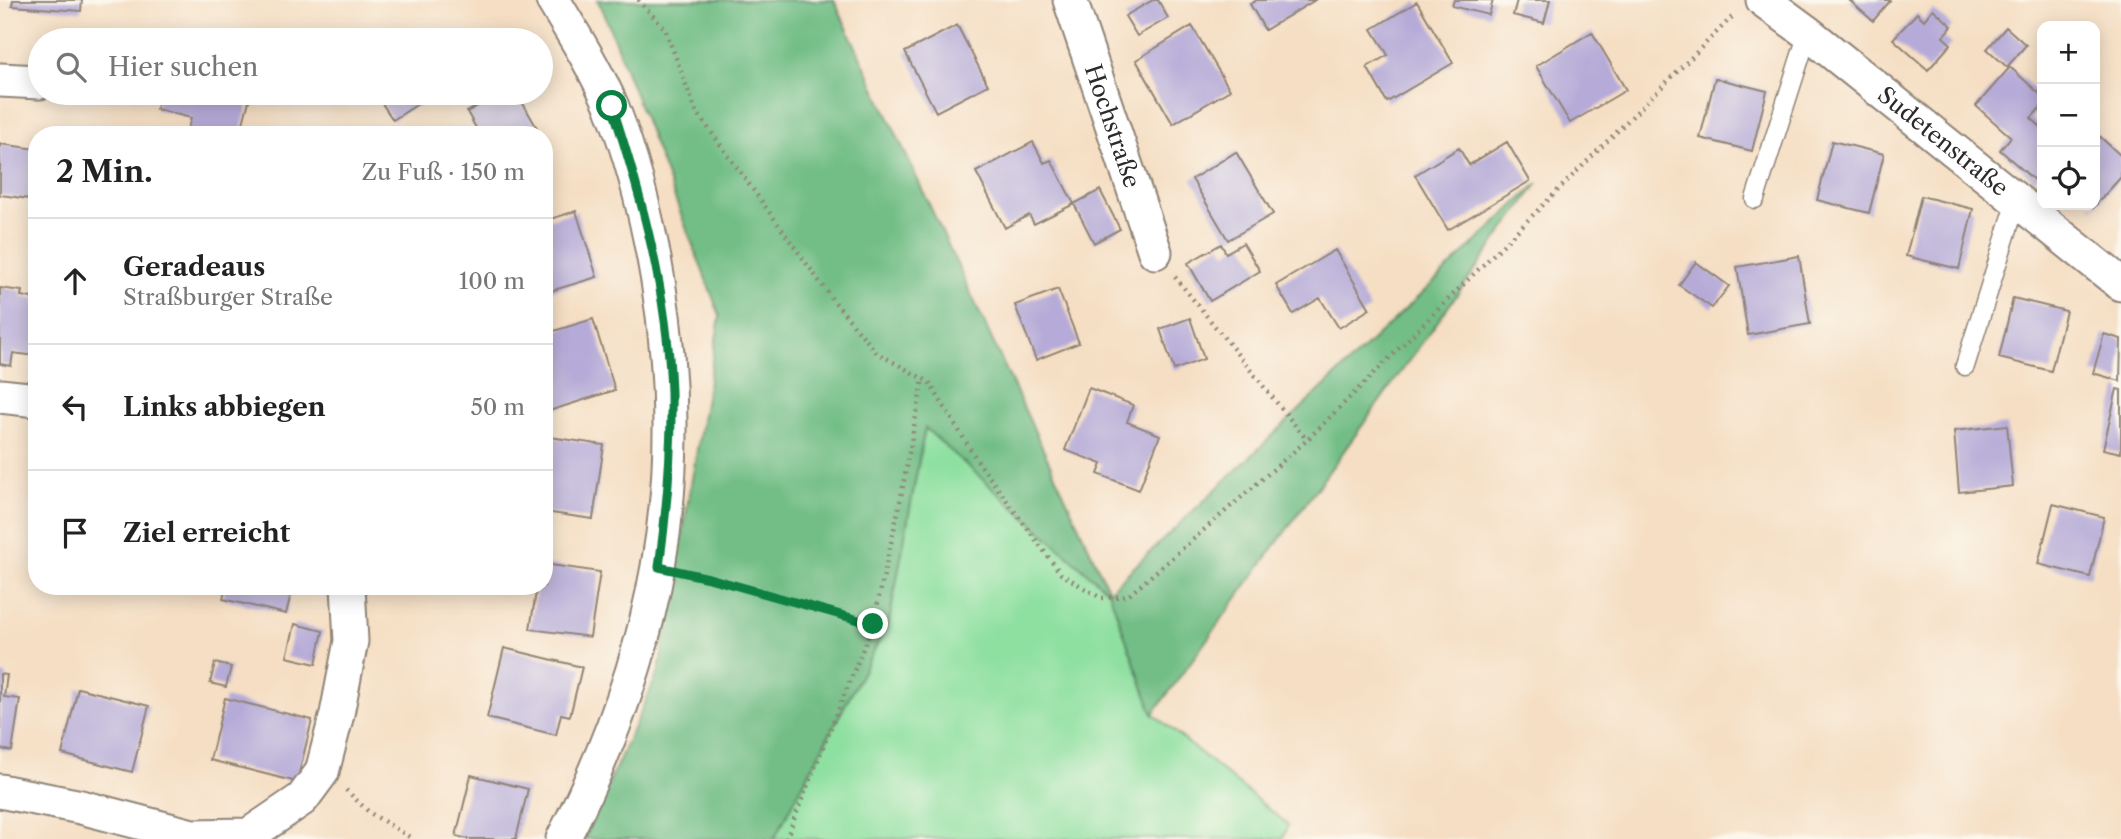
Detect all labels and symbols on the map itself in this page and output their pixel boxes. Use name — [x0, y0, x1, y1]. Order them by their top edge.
street label: Hochstraße — [1079, 61, 1146, 191]
street label: Sudetenstraße — [1872, 81, 2014, 202]
route start — [596, 90, 627, 121]
route end — [857, 608, 888, 639]

